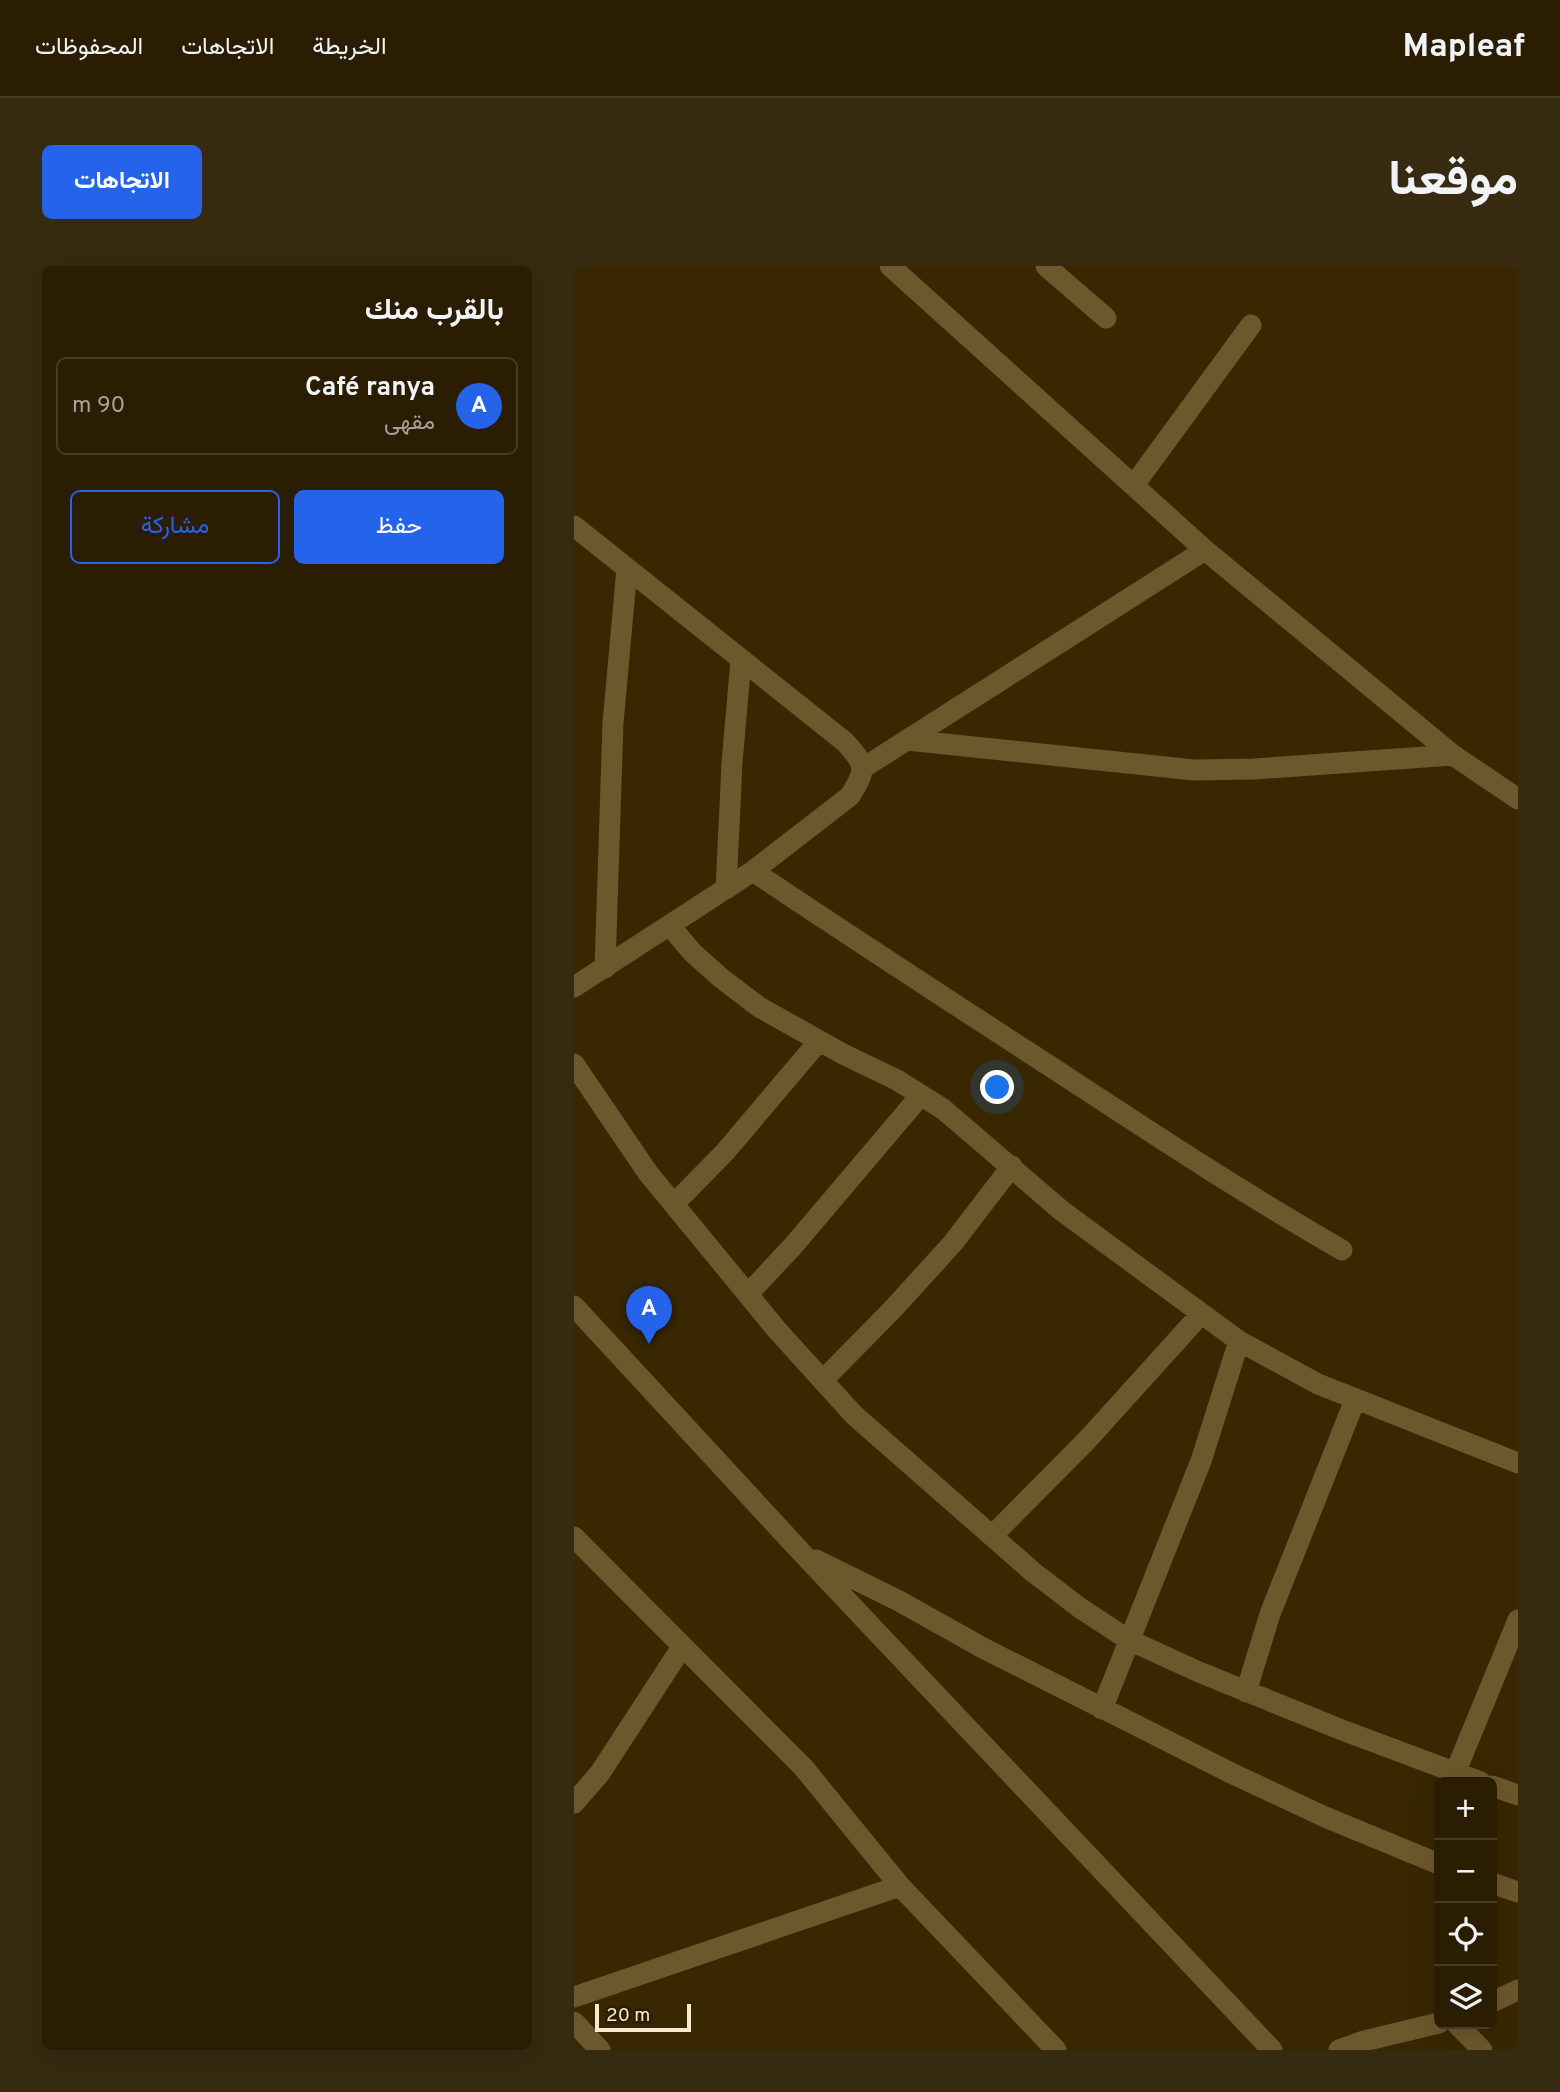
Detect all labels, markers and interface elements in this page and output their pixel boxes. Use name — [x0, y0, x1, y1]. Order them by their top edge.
text: Mapleaf — [1402, 27, 1525, 69]
text: المحفوظات — [35, 33, 143, 63]
text: الاتجاهات — [181, 33, 274, 63]
text: الخريطة — [312, 33, 387, 63]
button: الاتجاهات — [42, 145, 202, 219]
text: موقعنا — [1388, 151, 1518, 213]
text: بالقرب منك — [365, 293, 504, 330]
text: Café ranya — [305, 372, 435, 405]
text: 90 m — [72, 392, 125, 421]
text: A — [471, 392, 487, 421]
text: مقهى — [384, 409, 435, 438]
button: مشاركة — [70, 490, 280, 564]
button: حفظ — [294, 490, 504, 564]
your location — [980, 1070, 1014, 1104]
pin: A — [626, 1286, 672, 1344]
map controls — [1434, 1777, 1497, 2029]
button: + — [1434, 1777, 1497, 1840]
button: − — [1434, 1840, 1497, 1903]
button: locate — [1434, 1903, 1497, 1966]
button: layers — [1434, 1966, 1497, 2029]
scale bar — [595, 2001, 691, 2033]
text: 20 m — [606, 2004, 650, 2028]

